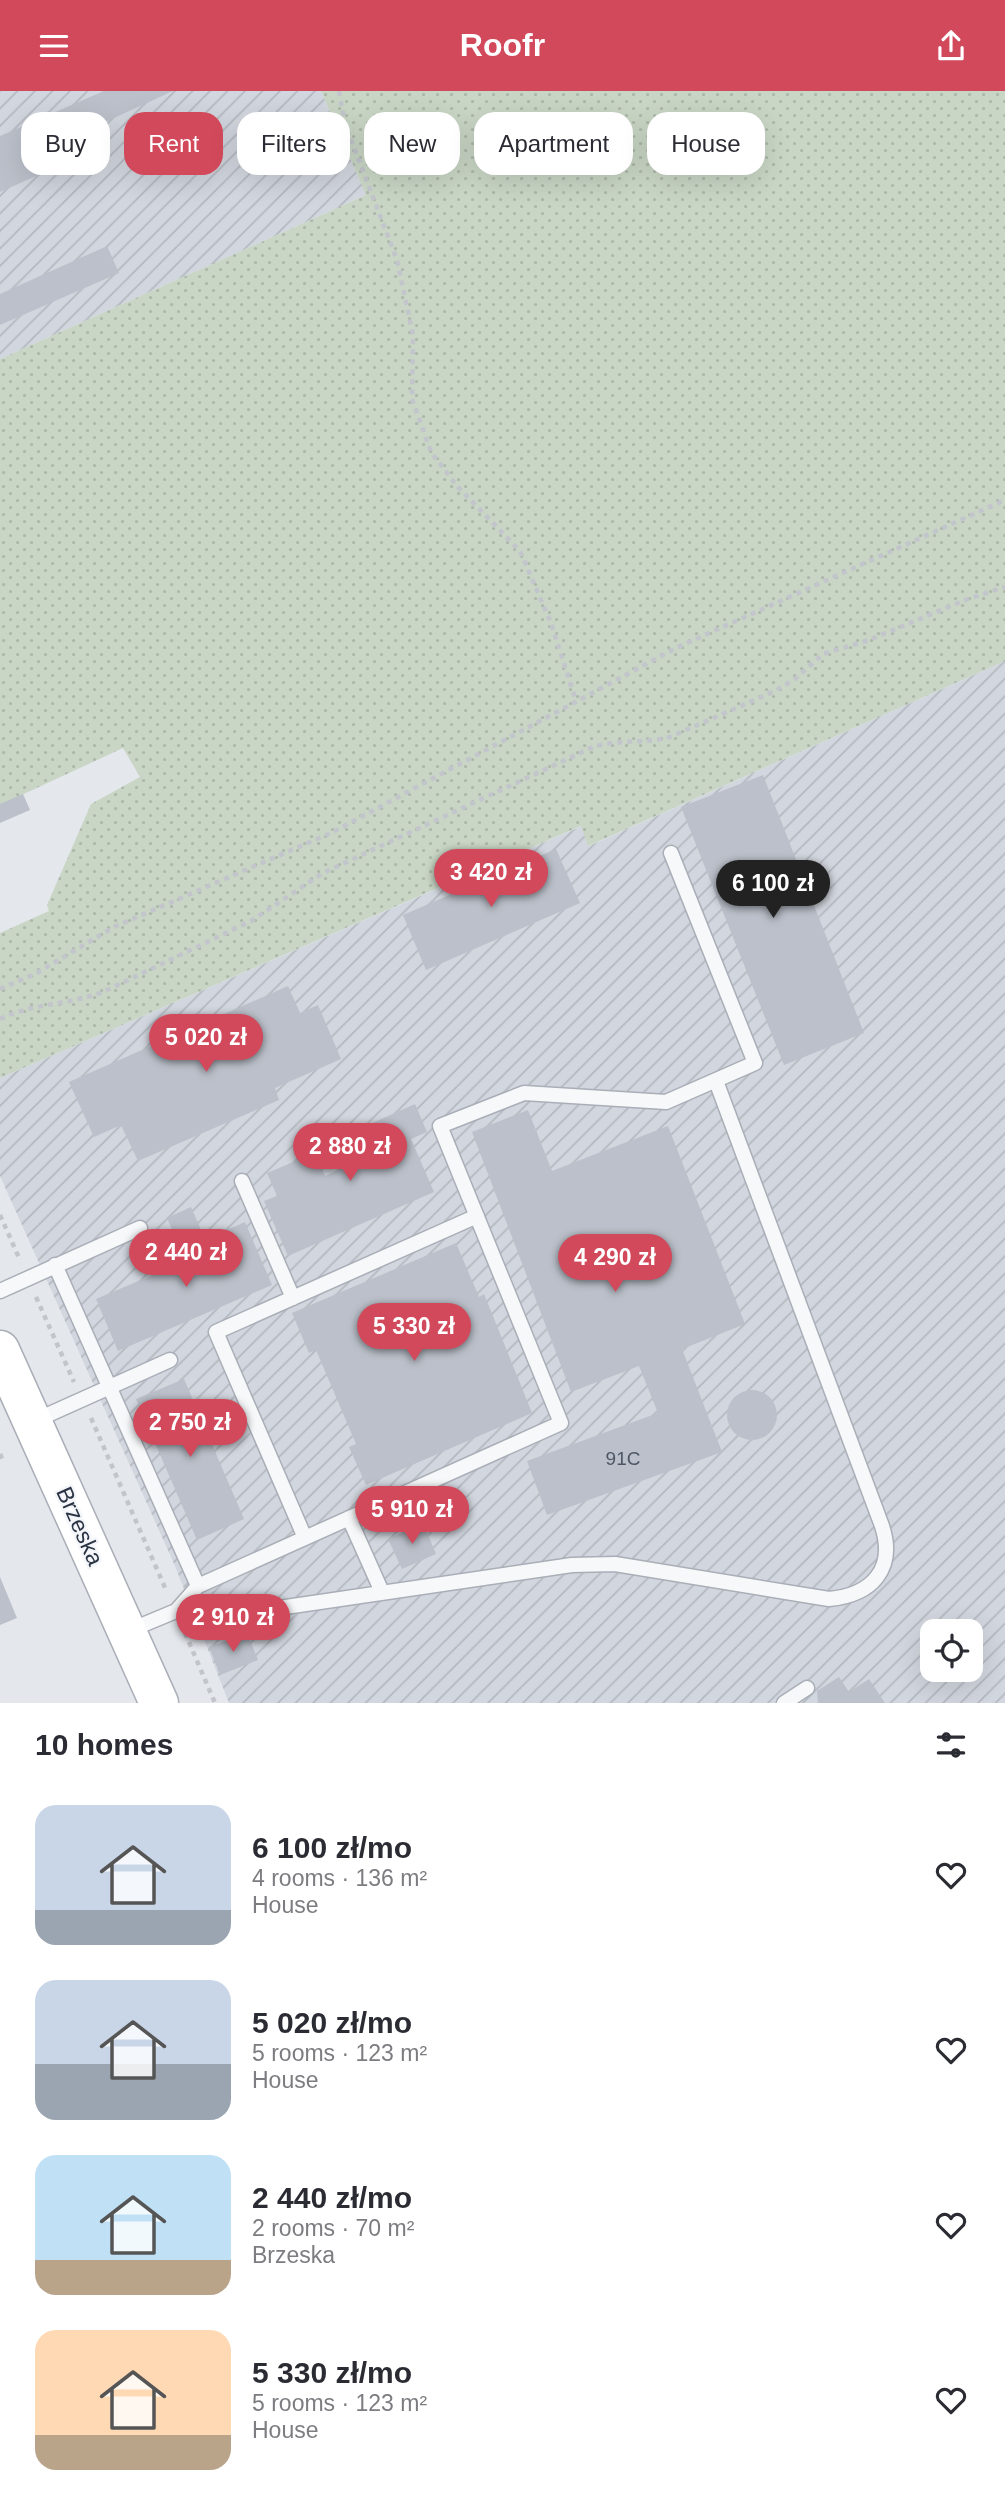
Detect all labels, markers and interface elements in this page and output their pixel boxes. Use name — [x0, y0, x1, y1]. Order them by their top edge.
icon: menu — [35, 27, 73, 65]
text: Roofr — [460, 27, 545, 63]
icon: share — [932, 27, 970, 65]
chip: Buy — [21, 112, 110, 175]
chip: Rent — [124, 112, 223, 175]
chip: Filters — [237, 112, 350, 175]
chip: New — [364, 112, 460, 175]
chip: Apartment — [474, 112, 633, 175]
chip: House — [647, 112, 765, 175]
pin: 3 420 zł — [419, 849, 563, 909]
text: 3 420 zł — [450, 859, 532, 885]
pin: 6 100 zł — [701, 861, 845, 920]
text: 6 100 zł — [732, 870, 814, 896]
pin: 5 020 zł — [134, 1014, 278, 1074]
text: 5 020 zł — [165, 1024, 247, 1050]
pin: 2 880 zł — [278, 1123, 422, 1183]
text: 2 880 zł — [309, 1133, 391, 1159]
pin: 2 440 zł — [114, 1229, 258, 1289]
pin: 4 290 zł — [543, 1235, 687, 1294]
text: 2 440 zł — [145, 1239, 227, 1265]
text: 4 290 zł — [574, 1244, 656, 1270]
pin: 5 330 zł — [342, 1303, 486, 1363]
text: 5 330 zł — [373, 1313, 455, 1339]
pin: 2 750 zł — [118, 1399, 262, 1459]
text: 2 750 zł — [149, 1409, 231, 1435]
house number: 91C — [606, 1448, 640, 1469]
street label: Brzeska — [51, 1483, 109, 1569]
pin: 5 910 zł — [340, 1487, 484, 1546]
text: 5 910 zł — [371, 1496, 453, 1522]
pin: 2 910 zł — [161, 1595, 305, 1654]
text: 2 910 zł — [192, 1604, 274, 1630]
map controls — [920, 1619, 983, 1682]
button: locate — [920, 1619, 983, 1682]
icon: filters — [932, 1726, 970, 1764]
text: 10 homes — [35, 1728, 173, 1761]
text: 6 100 zł/mo — [252, 1831, 412, 1864]
icon: home — [91, 1833, 175, 1917]
icon: heart — [932, 1856, 970, 1894]
text: 4 rooms · 136 m² — [252, 1865, 427, 1891]
text: House — [252, 1892, 318, 1918]
text: 5 020 zł/mo — [252, 2006, 412, 2039]
icon: home — [91, 2008, 175, 2092]
icon: heart — [932, 2031, 970, 2069]
text: 5 rooms · 123 m² — [252, 2040, 427, 2066]
text: House — [252, 2067, 318, 2093]
text: 2 440 zł/mo — [252, 2181, 412, 2214]
icon: home — [91, 2183, 175, 2267]
icon: heart — [932, 2206, 970, 2244]
text: 2 rooms · 70 m² — [252, 2215, 414, 2241]
text: Brzeska — [252, 2242, 335, 2268]
text: 5 330 zł/mo — [252, 2356, 412, 2389]
icon: home — [91, 2358, 175, 2442]
icon: heart — [932, 2381, 970, 2419]
text: 5 rooms · 123 m² — [252, 2390, 427, 2416]
text: House — [252, 2417, 318, 2443]

